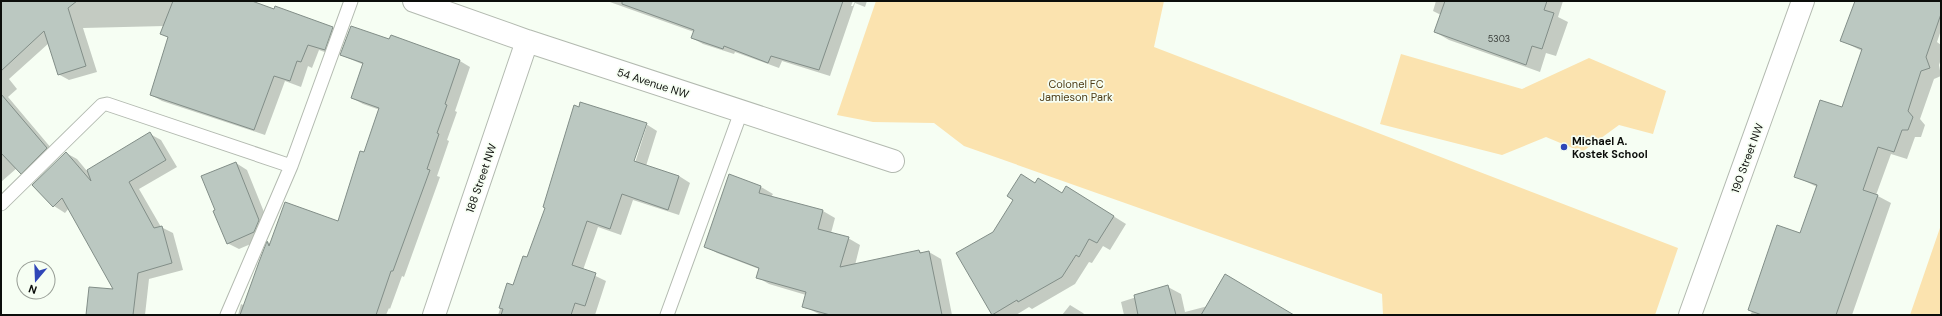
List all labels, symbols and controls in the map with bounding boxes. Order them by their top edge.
house number: 5303 [1488,33,1510,45]
street label: 54 Avenue NW [615,65,691,101]
park label: Colonel FC Jamieson Park [1039,77,1113,104]
street label: 190 Street NW [1728,121,1766,195]
place label: Michael A. Kostek School [1572,134,1648,161]
street label: 188 Street NW [463,141,499,214]
marker: Michael A. Kostek School [1559,142,1569,152]
north arrow [16,260,56,300]
text: N [27,282,39,297]

